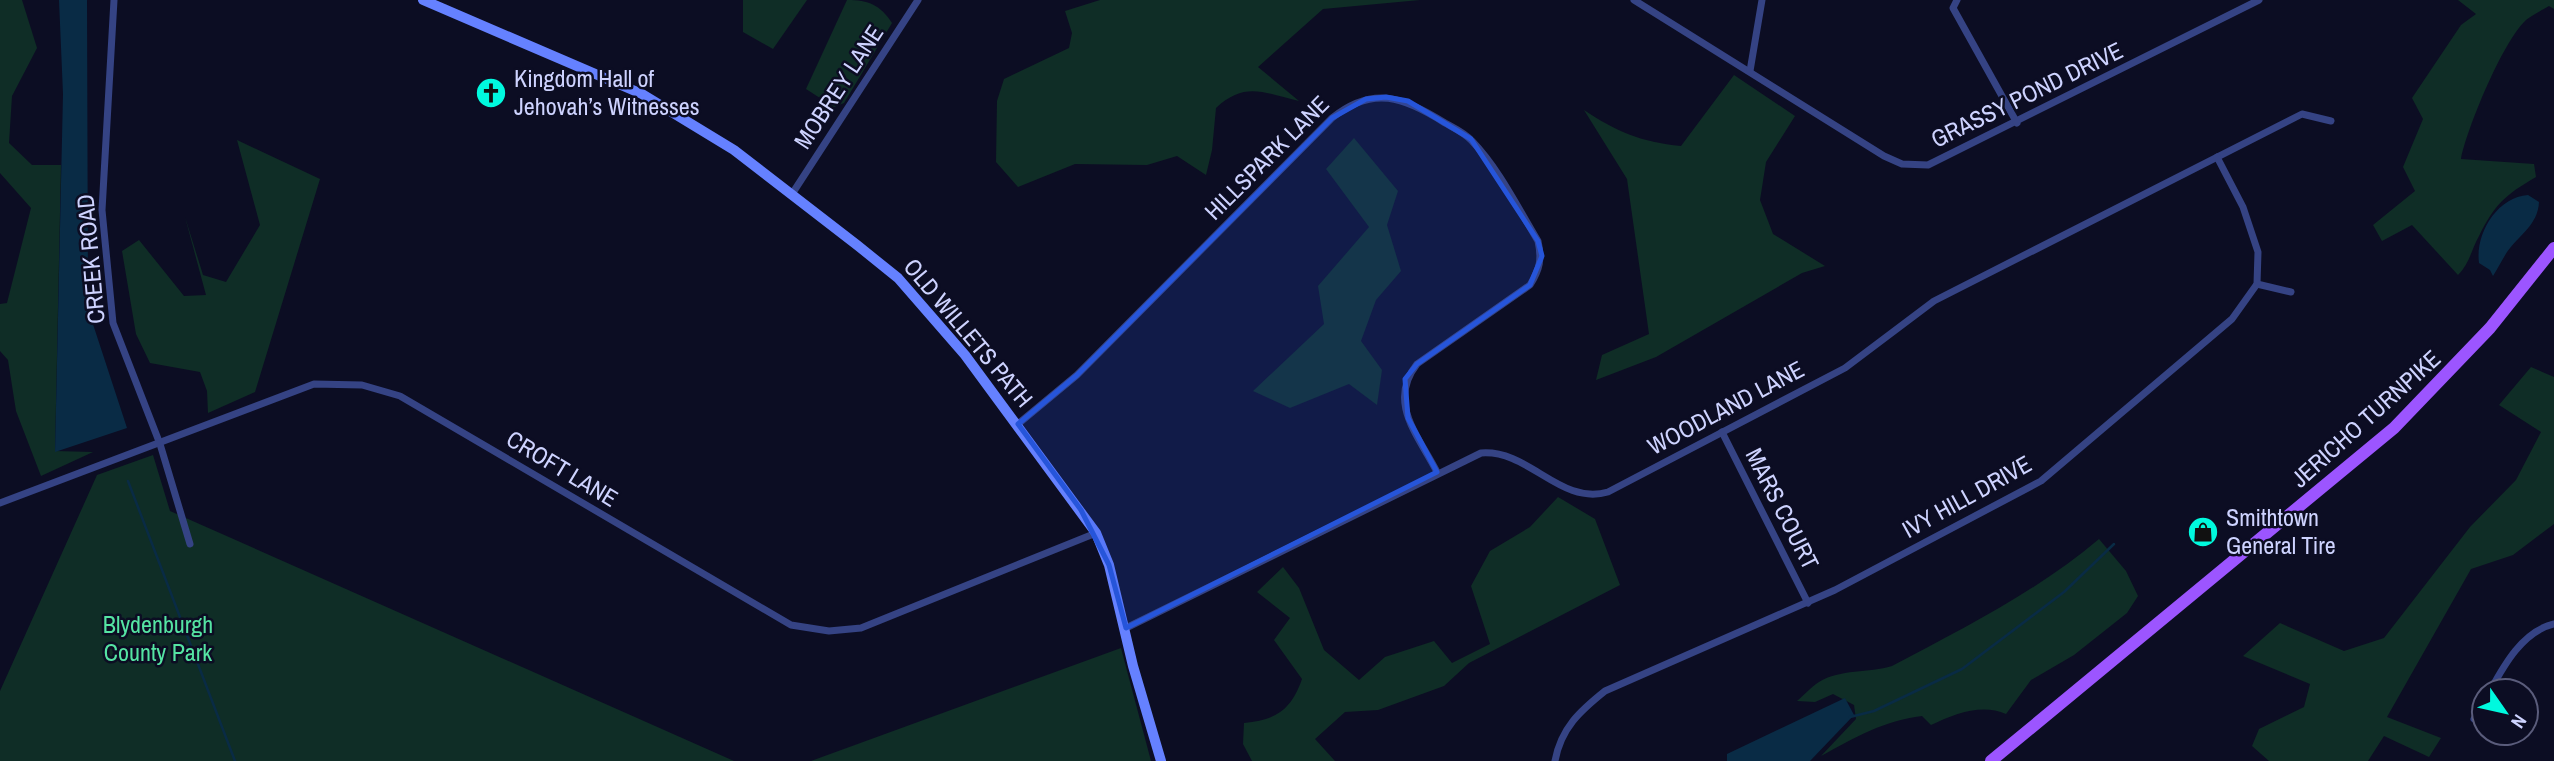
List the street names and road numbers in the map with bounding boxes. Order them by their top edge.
street label: MOBREY LANE [786,18,890,155]
street label: GRASSY POND DRIVE [1925,34,2128,154]
street label: HILLSPARK LANE [1197,88,1335,226]
street label: CREEK ROAD [68,193,112,325]
street label: OLD WILLETS PATH [897,251,1041,414]
street label: JERICHO TURNPIKE [2284,342,2447,494]
street label: WOODLAND LANE [1642,352,1809,462]
street label: CROFT LANE [501,422,624,514]
street label: MARS COURT [1739,442,1827,575]
street label: IVY HILL DRIVE [1896,447,2037,545]

